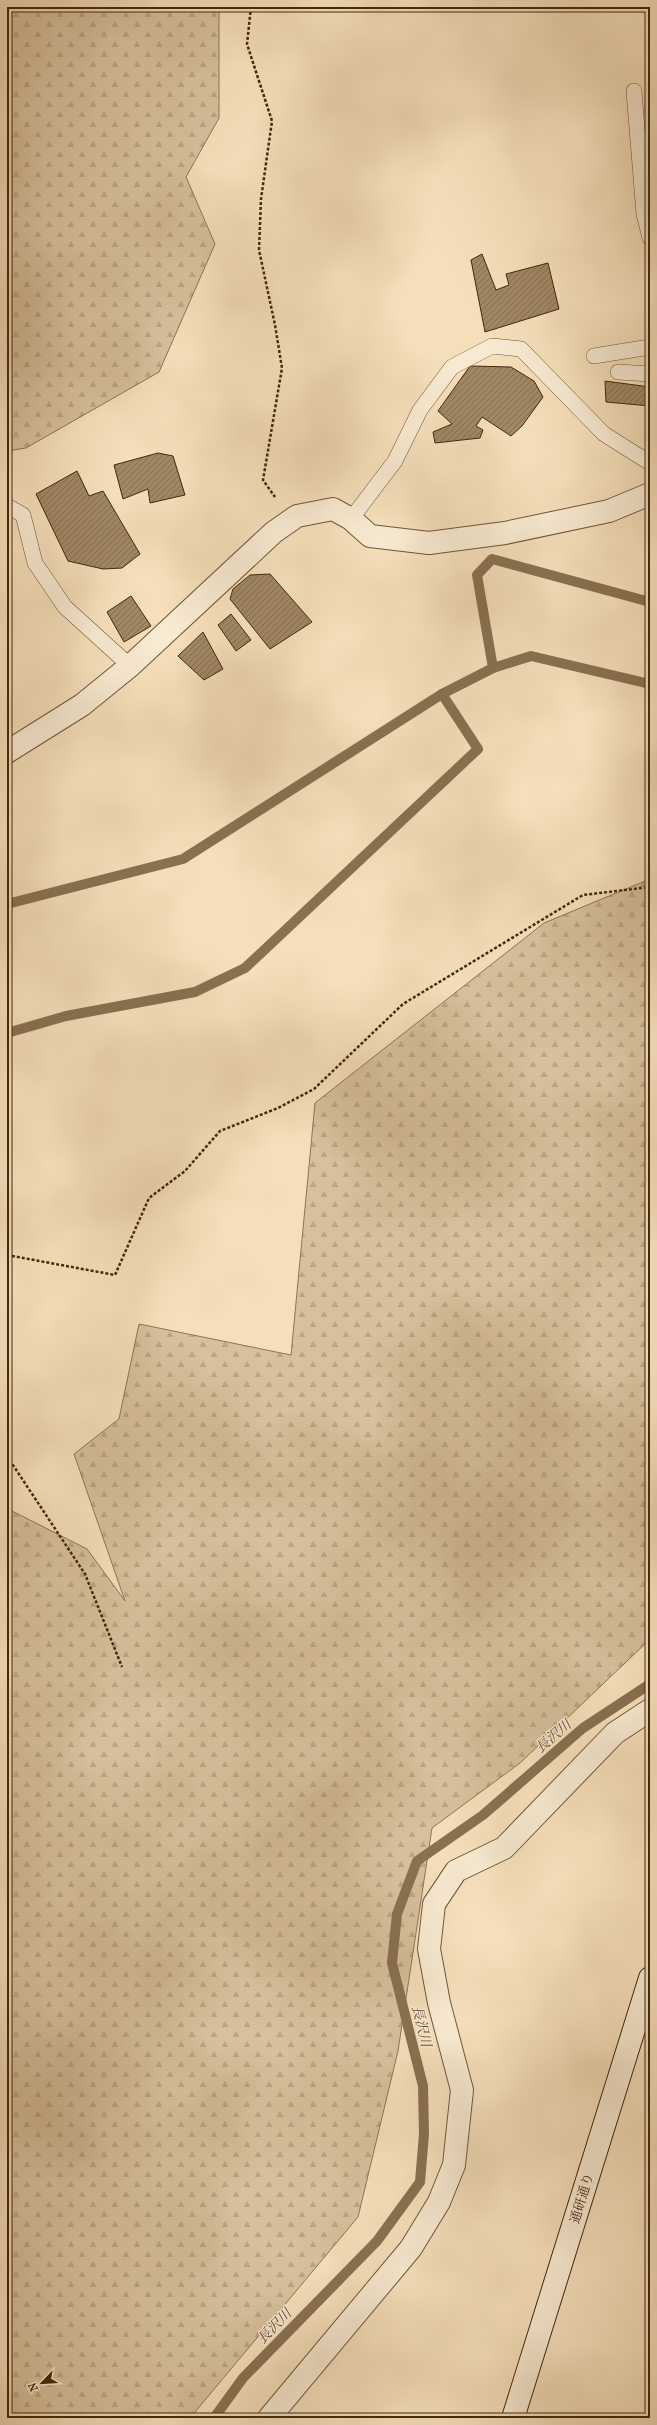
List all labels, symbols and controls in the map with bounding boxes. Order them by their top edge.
water label: 長沢川 [532,1715,576,1757]
water label: 長沢川 [408,2004,435,2050]
street label: 通研通り [567,2171,596,2225]
water label: 長沢川 [254,2304,296,2347]
north arrow [22,2363,62,2403]
text: N [25,2380,41,2394]

